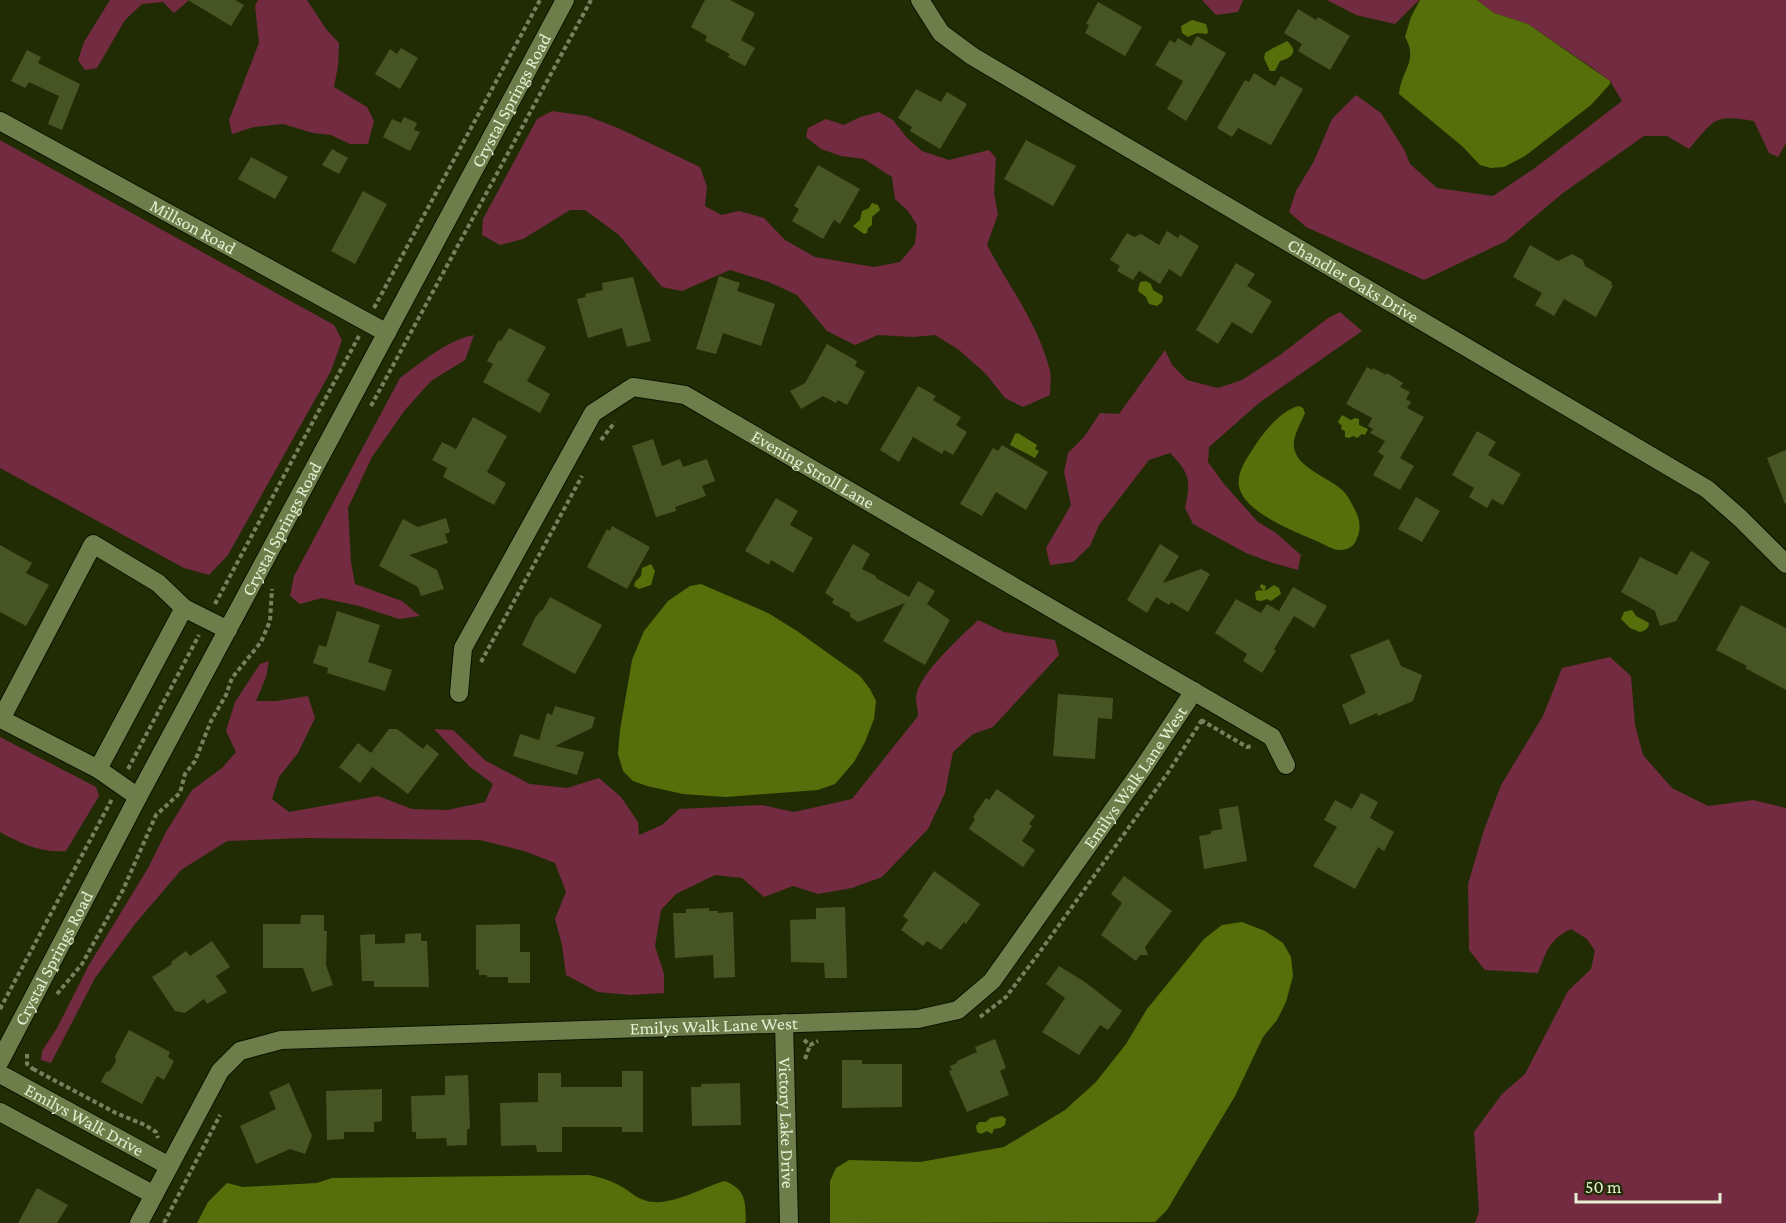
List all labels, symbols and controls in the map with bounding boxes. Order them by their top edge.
street label: Crystal Springs Road [467,30,555,171]
street label: Millson Road [147,195,240,258]
street label: Chandler Oaks Drive [1284,234,1422,327]
street label: Evening Stroll Lane [748,426,878,513]
street label: Crystal Springs Road [238,458,326,599]
street label: Emilys Walk Lane West [1079,702,1192,852]
street label: Crystal Springs Road [10,887,97,1029]
street label: Emilys Walk Lane West [629,1013,799,1038]
street label: Victory Lake Drive [775,1057,798,1189]
street label: Emilys Walk Drive [21,1079,147,1160]
scale bar [1576,1166,1720,1204]
text: 50 m [1585,1177,1622,1197]

